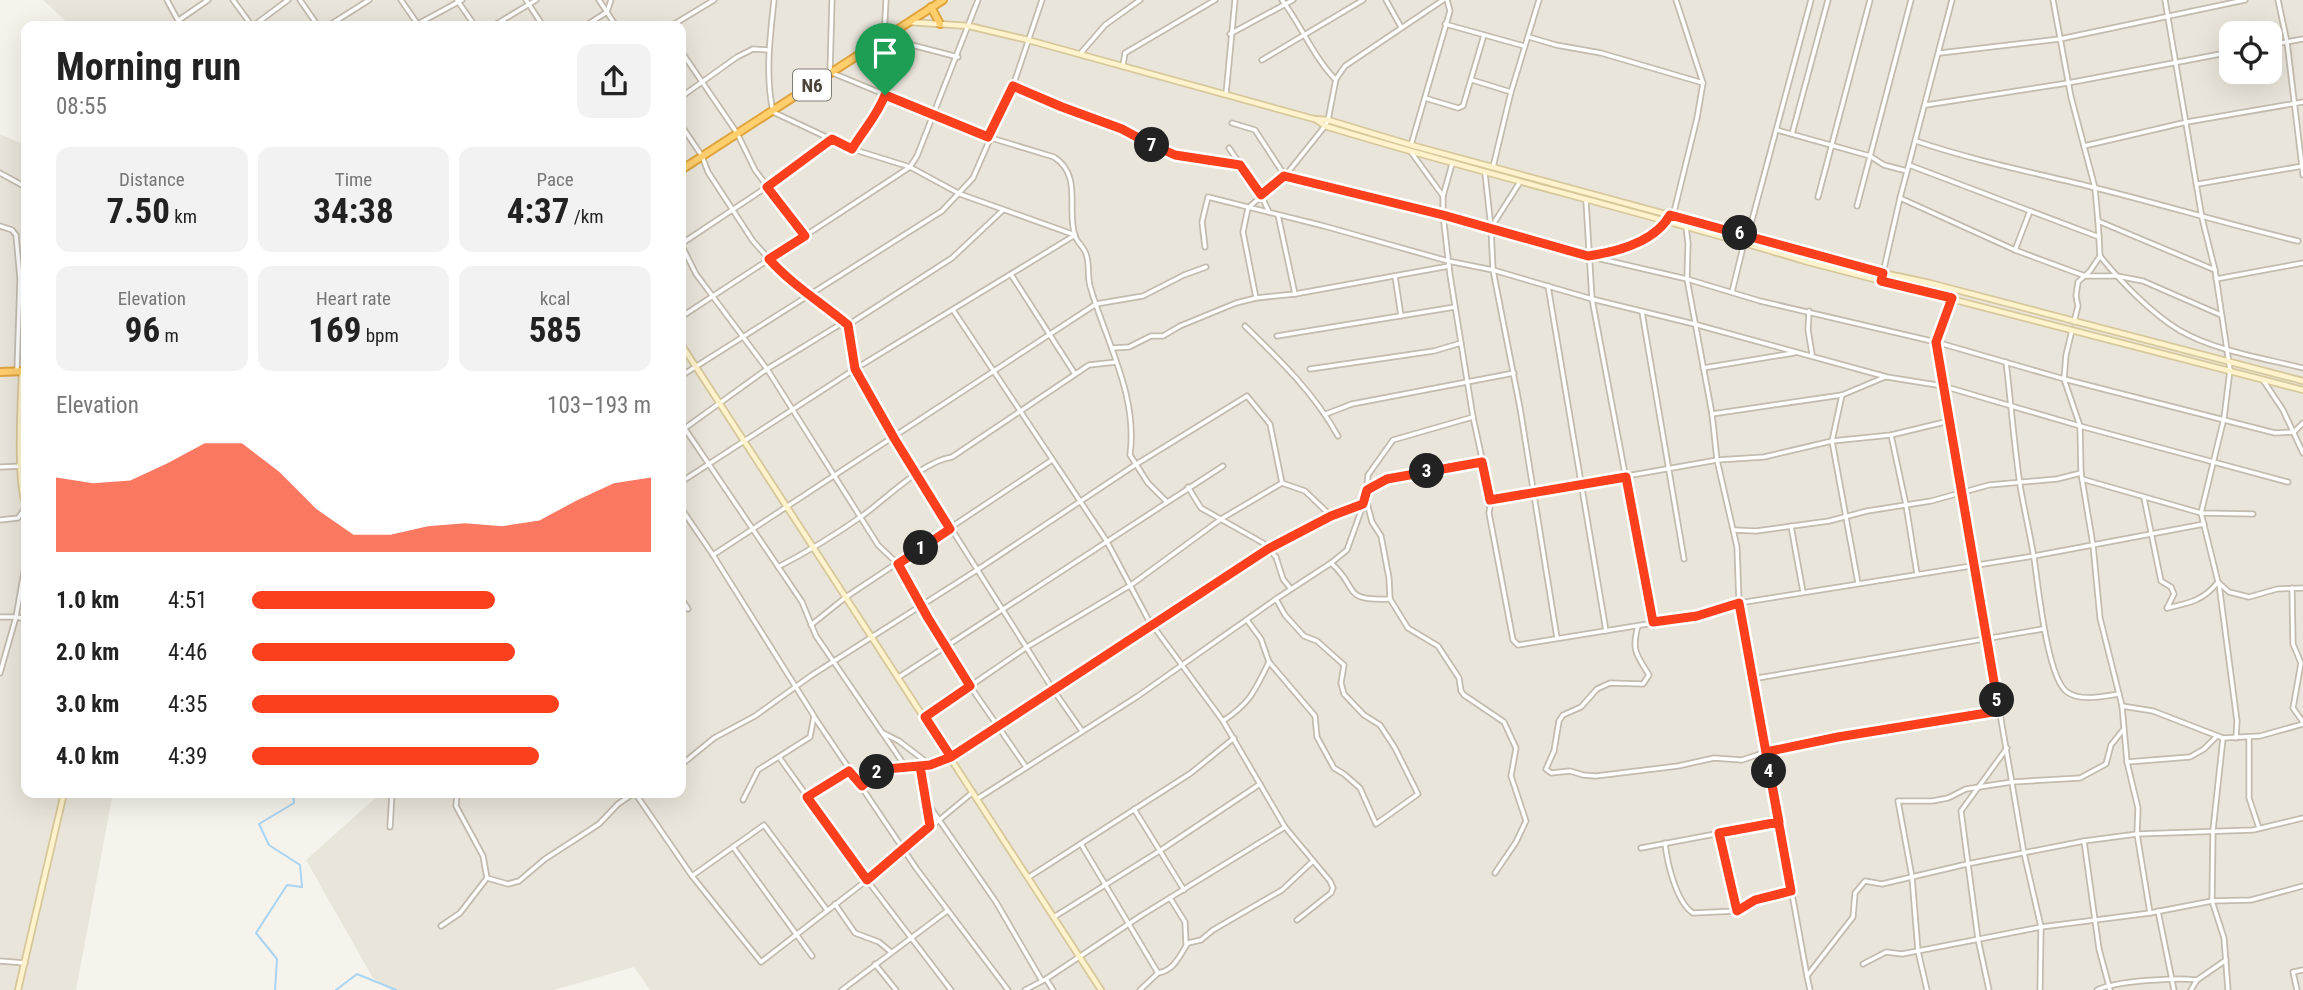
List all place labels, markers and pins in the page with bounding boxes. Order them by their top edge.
pin [855,23,915,95]
pin: 7 [1134,128,1170,162]
pin: 6 [1722,216,1758,250]
pin: 3 [1410,454,1444,489]
pin: 1 [904,530,939,566]
pin: 5 [1980,682,2014,718]
pin: 2 [860,754,894,790]
pin: 4 [1752,754,1786,788]

